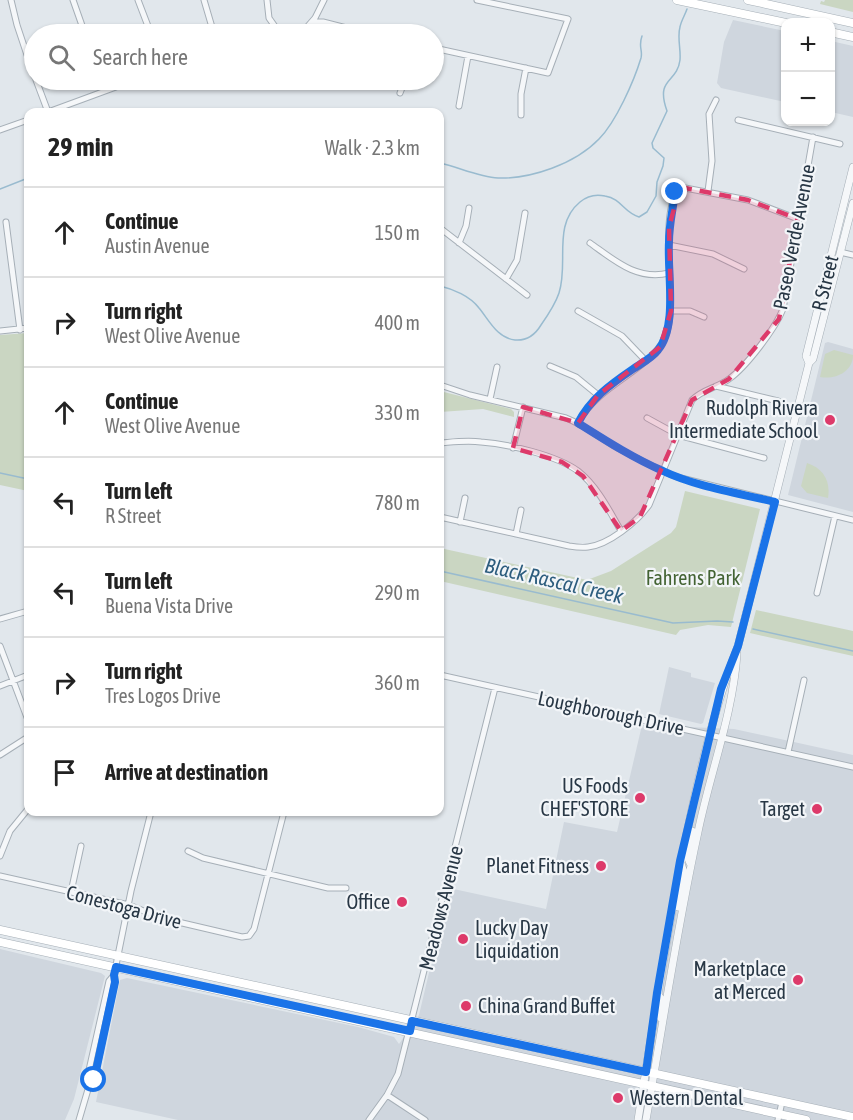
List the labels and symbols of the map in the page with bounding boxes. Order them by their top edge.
street label: Paseo Verde Avenue [768,162,819,312]
route end [661,178,687,204]
street label: R Street [807,252,843,313]
place label: Rudolph Rivera Intermediate School [669,396,819,442]
marker: Rudolph Rivera Intermediate School [823,413,837,427]
water label: Black Rascal Creek [483,552,627,608]
park label: Fahrens Park [646,566,740,589]
street label: Loughborough Drive [536,686,686,739]
place label: US Foods CHEF'STORE [541,774,628,820]
marker: US Foods CHEF'STORE [633,791,647,805]
place label: Target [760,797,805,820]
marker: Target [810,802,824,816]
street label: Meadows Avenue [414,843,467,973]
place label: Planet Fitness [486,854,589,877]
marker: Planet Fitness [594,859,608,873]
street label: Conestoga Drive [64,880,184,933]
place label: Office [346,890,390,913]
marker: Office [395,895,409,909]
place label: Lucky Day Liquidation [475,916,559,962]
marker: Lucky Day Liquidation [456,932,470,946]
place label: Marketplace at Merced [694,957,786,1003]
marker: Marketplace at Merced [791,973,805,987]
place label: China Grand Buffet [478,994,615,1017]
marker: China Grand Buffet [459,999,473,1013]
route start [80,1066,106,1092]
place label: Western Dental [630,1086,744,1109]
marker: Western Dental [611,1091,625,1105]

